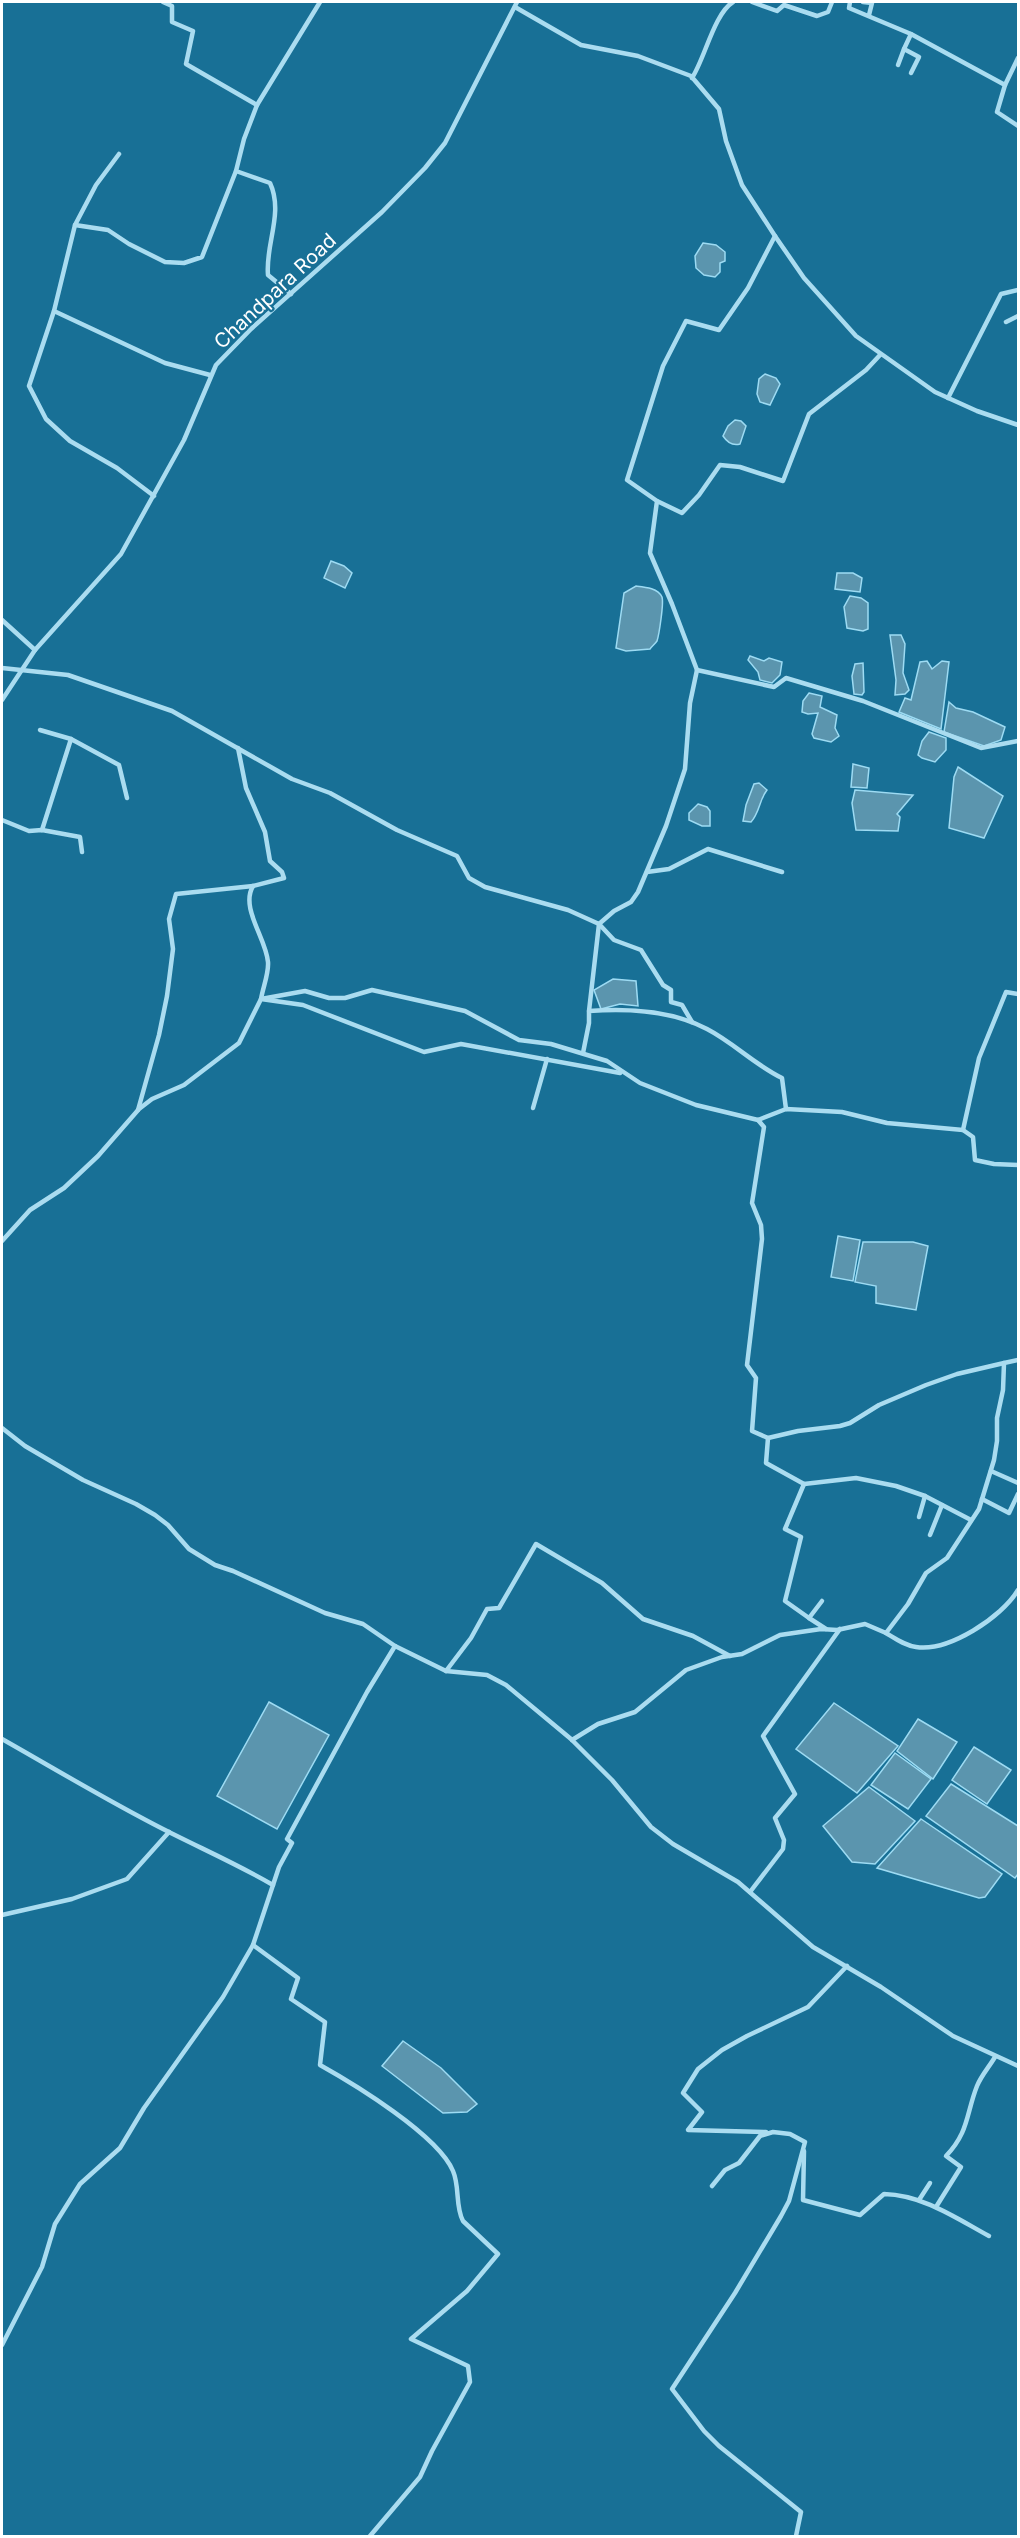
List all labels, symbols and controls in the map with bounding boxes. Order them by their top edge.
street label: Chandpara Road [209,228,341,354]

